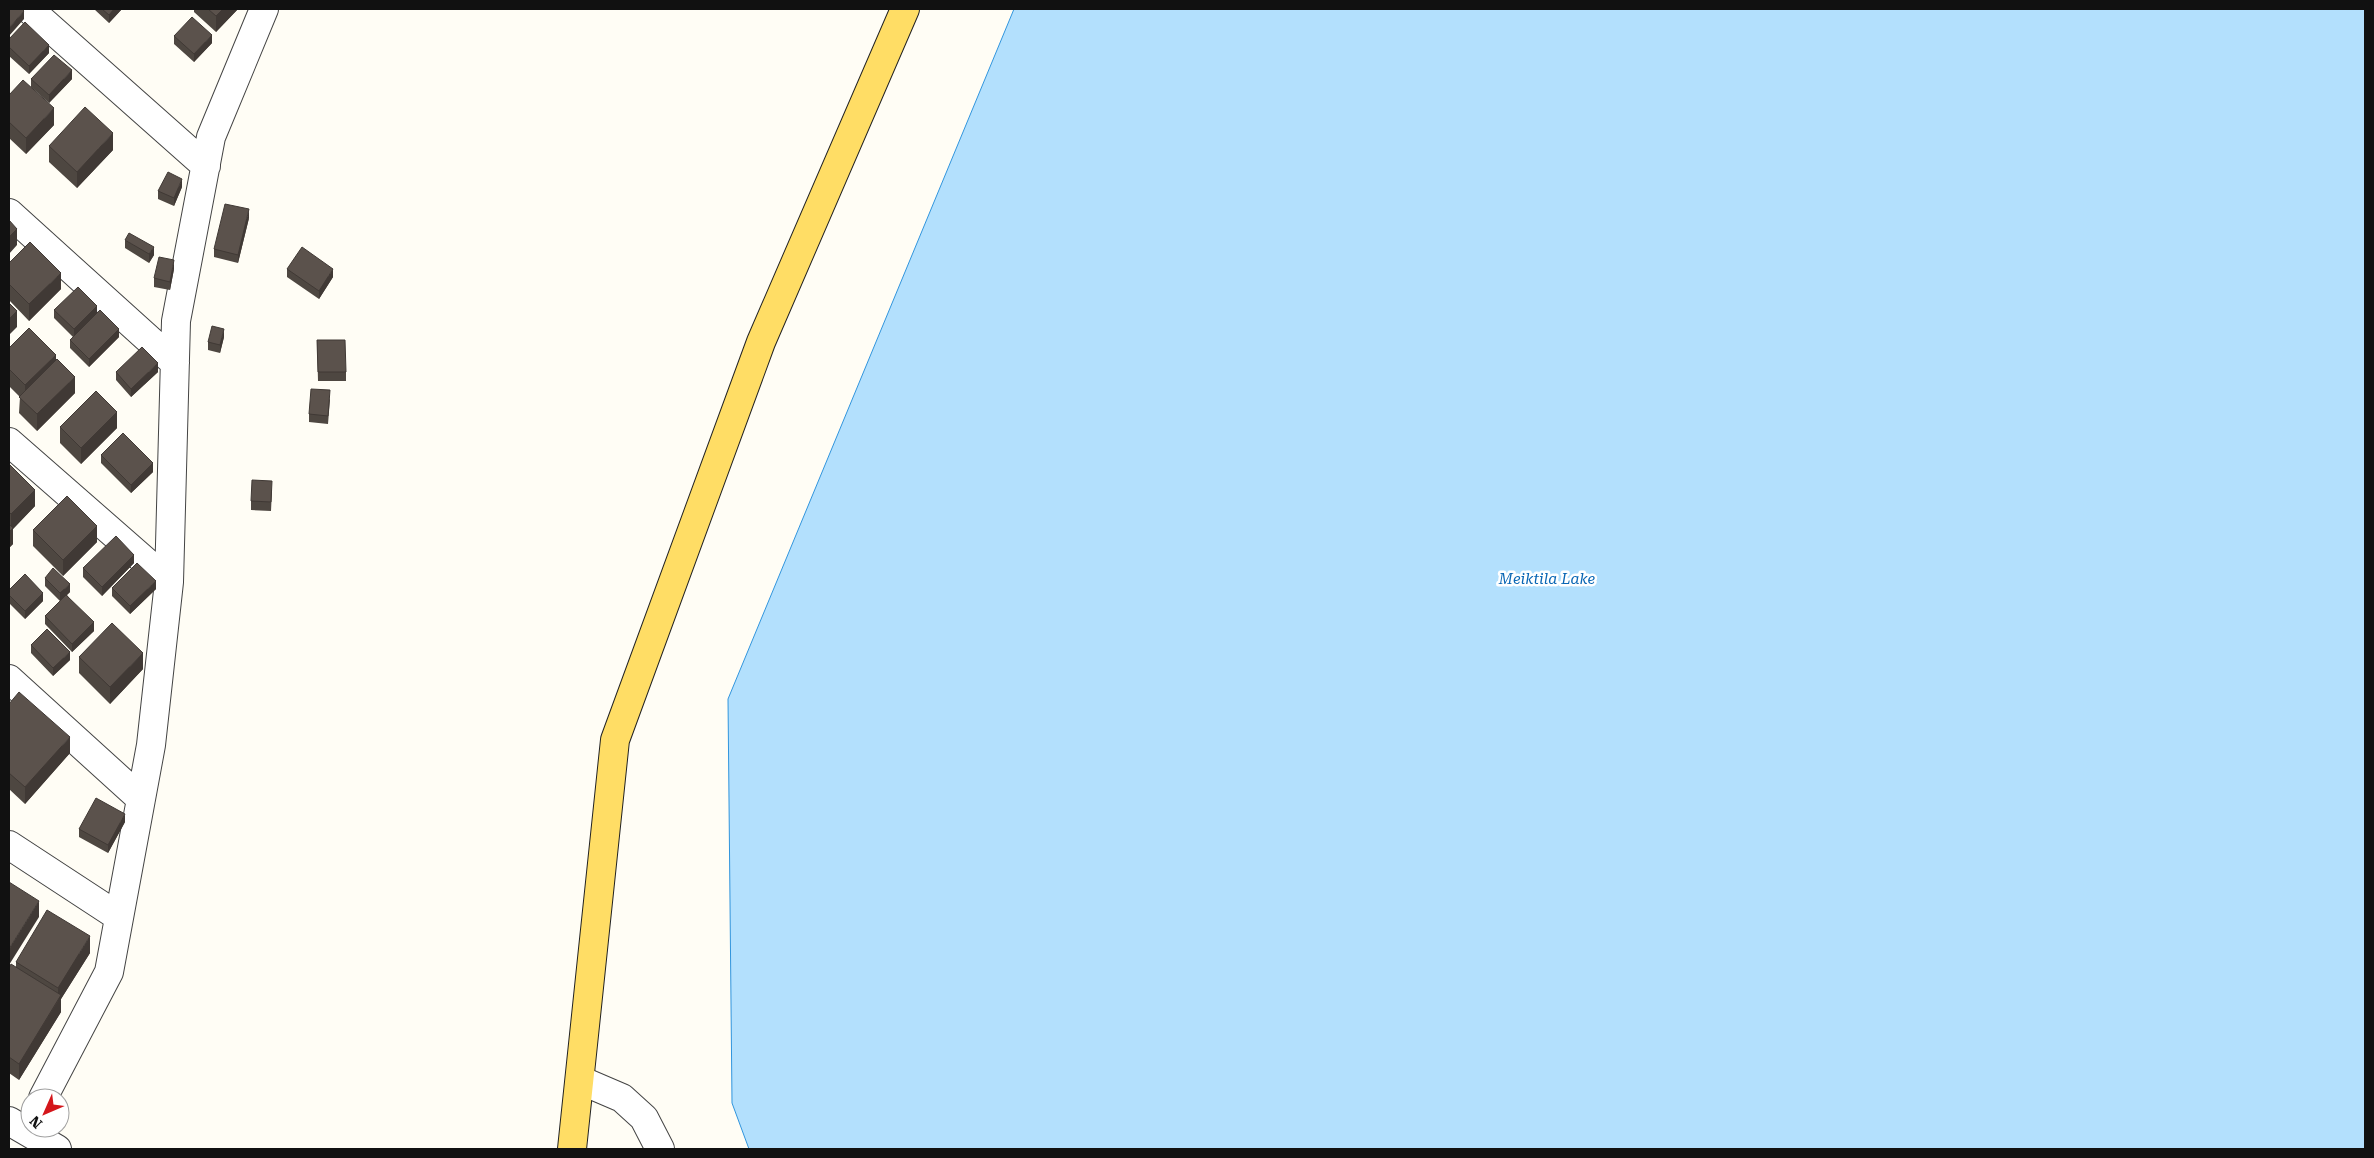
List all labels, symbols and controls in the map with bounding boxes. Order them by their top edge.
water label: Meiktila Lake [1498,570,1596,588]
north arrow [20,1088,70,1138]
text: N [26,1113,45,1132]

